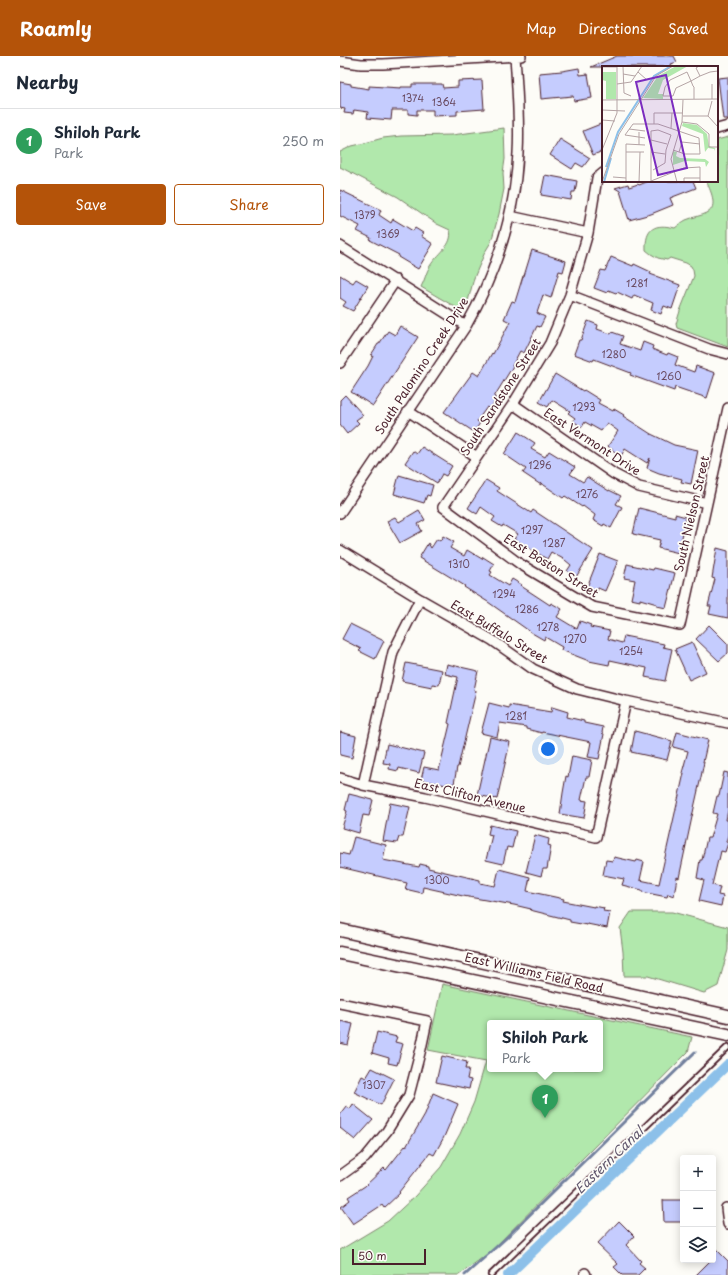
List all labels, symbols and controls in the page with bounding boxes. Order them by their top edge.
text: Roamly [20,14,92,42]
text: Map [526,18,556,39]
text: Directions [578,18,646,39]
text: Saved [668,18,708,39]
inset map [602,66,718,182]
text: Nearby [16,69,78,95]
house number: 1374 [402,90,424,105]
house number: 1364 [432,94,456,109]
text: Shiloh Park [54,120,141,143]
text: 1 [26,131,32,150]
text: 250 m [282,131,324,150]
text: Park [54,143,83,162]
button: Save [16,184,166,225]
button: Share [174,184,324,225]
house number: 1379 [354,207,376,222]
house number: 1369 [376,226,400,241]
house number: 1281 [626,275,648,290]
street label: South Palomino Creek Drive [370,293,472,438]
street label: South Sandstone Street [455,334,545,459]
house number: 1280 [602,346,626,361]
house number: 1260 [657,368,681,383]
house number: 1293 [572,399,596,414]
street label: East Vermont Drive [541,403,645,479]
street label: South Nielson Street [669,454,713,574]
house number: 1296 [529,457,552,472]
house number: 1276 [576,486,598,501]
house number: 1297 [521,522,544,537]
street label: East Boston Street [501,529,602,602]
house number: 1287 [543,535,566,550]
house number: 1310 [448,556,470,571]
house number: 1294 [492,586,516,601]
street label: East Buffalo Street [448,595,551,667]
house number: 1286 [515,601,539,616]
house number: 1278 [536,619,560,634]
house number: 1270 [563,631,587,646]
house number: 1254 [619,643,643,658]
house number: 1281 [505,708,527,723]
your location [538,739,558,759]
street label: East Clifton Avenue [413,773,528,817]
house number: 1300 [424,872,450,887]
street label: East Williams Field Road [463,947,605,997]
popup [487,1020,603,1072]
text: Shiloh Park [502,1025,588,1048]
text: Park [502,1048,531,1067]
house number: 1307 [362,1077,386,1092]
pin: 1 [532,1085,558,1118]
water label: Eastern Canal [570,1120,649,1197]
map controls [680,1155,716,1263]
button: + [680,1155,716,1191]
button: − [680,1191,716,1227]
button: layers [680,1227,716,1263]
scale bar [352,1247,426,1266]
text: 50 m [358,1247,387,1264]

